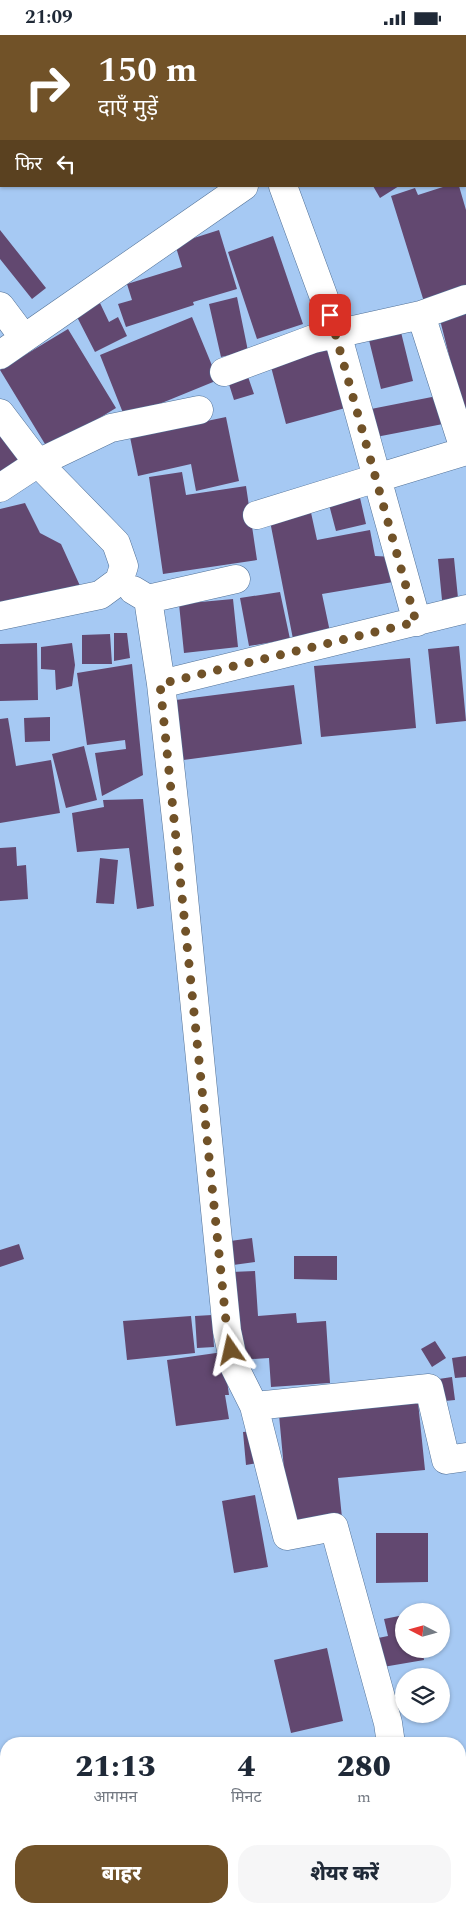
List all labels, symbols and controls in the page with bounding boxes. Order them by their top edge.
text: 21:09 [25,3,73,32]
text: 150 m [98,44,197,97]
icon: right [15,55,80,120]
text: दाएँ मुड़ें [98,92,158,125]
text: फिर [15,150,42,179]
icon: left [52,150,80,178]
pin [309,294,351,336]
icon: arrive [316,301,344,329]
position arrow [204,1323,256,1375]
north arrow [395,1603,450,1657]
map controls [395,1603,450,1723]
button: layers [395,1668,450,1723]
text: 21:13 [75,1744,156,1790]
text: 4 [237,1744,255,1790]
text: 280 [337,1744,391,1790]
text: आगमन [94,1785,137,1809]
text: मिनट [231,1785,262,1809]
text: m [357,1785,371,1809]
button: बाहर [15,1845,228,1903]
button: शेयर करें [238,1845,451,1903]

